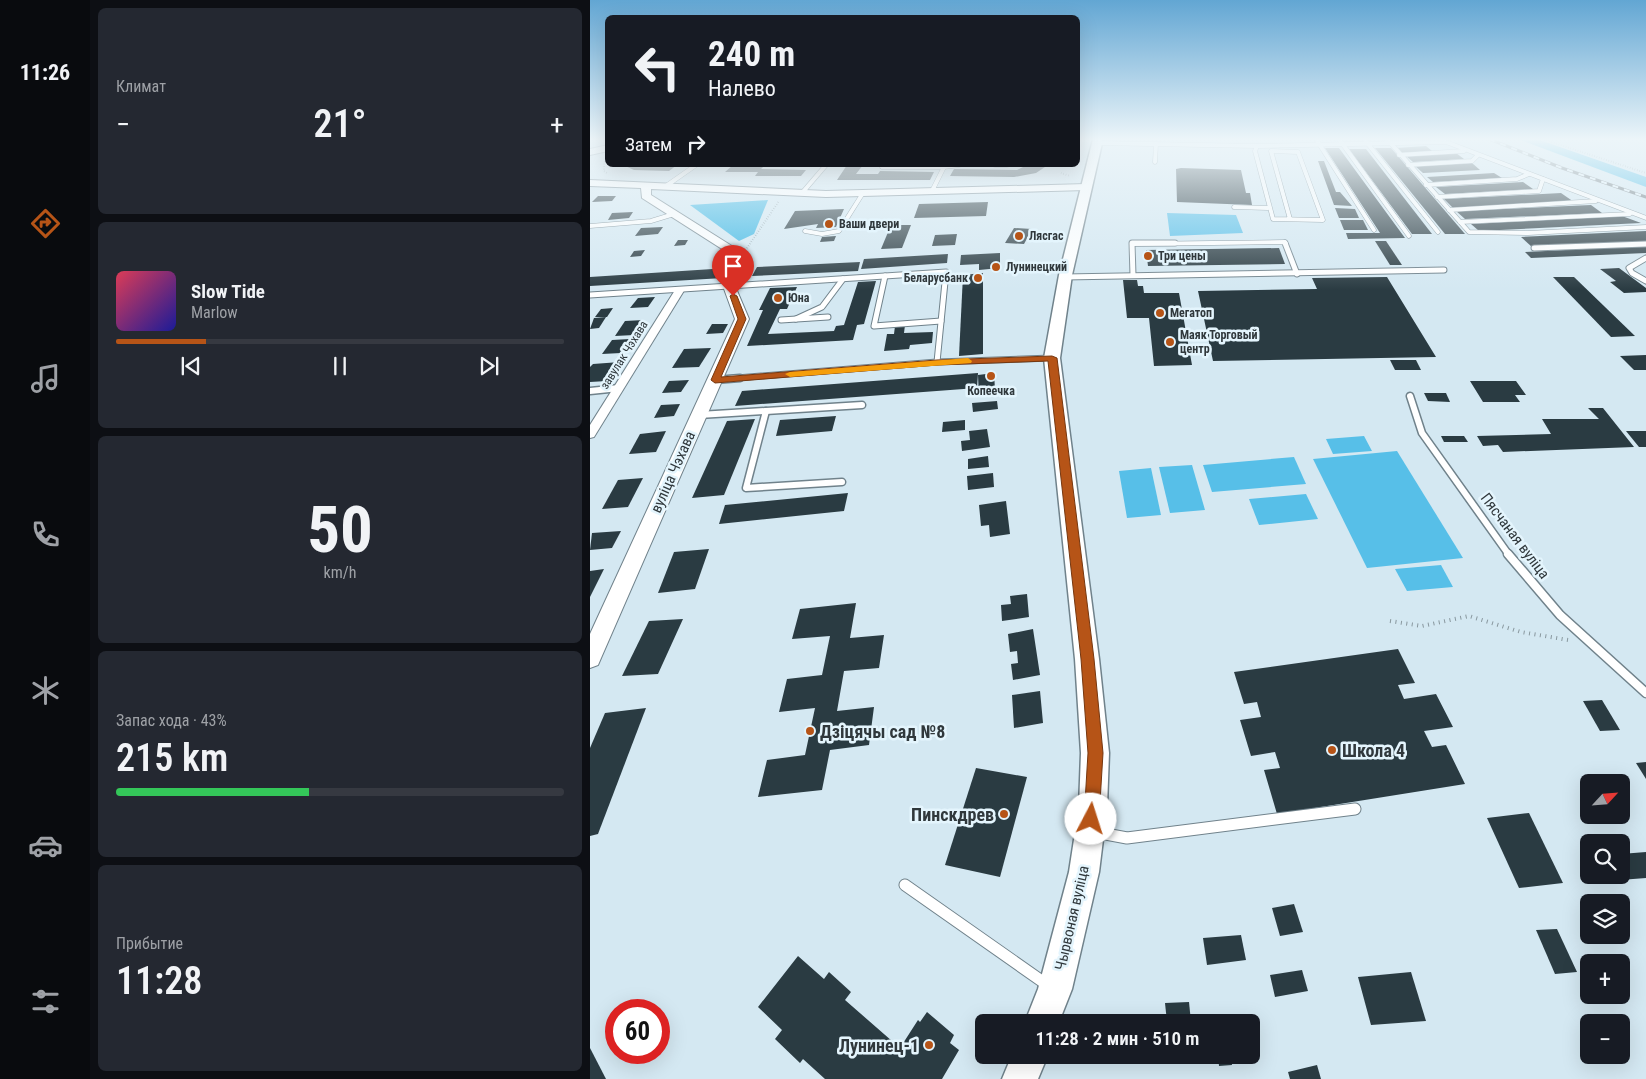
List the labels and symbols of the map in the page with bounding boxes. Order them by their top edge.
place label: Ваши двери [839,217,899,231]
marker: Ваши двери [823,218,835,230]
place label: Лясгас [1029,229,1064,243]
marker: Лясгас [1013,230,1025,242]
pin [712,245,754,296]
place label: Три цены [1158,249,1206,263]
marker: Три цены [1142,250,1154,262]
place label: Лунинецкий [1006,260,1067,274]
marker: Лунинецкий [990,261,1002,273]
place label: Беларусбанк [904,271,968,285]
marker: Беларусбанк [972,272,984,284]
place label: Юна [788,291,810,305]
marker: Юна [772,292,784,304]
place label: Мегатоп [1170,306,1212,320]
marker: Мегатоп [1154,307,1166,319]
street label: завулак Чэхава [597,318,651,392]
place label: Маяк Торговый центр [1180,328,1257,356]
marker: Маяк Торговый центр [1164,336,1176,348]
marker: Копеечка [985,370,997,382]
place label: Копеечка [967,384,1015,398]
street label: вуліца Чэхава [647,428,699,516]
street label: Пясчаная вуліца [1477,489,1553,583]
place label: Дзіцячы сад №8 [820,721,945,742]
marker: Дзіцячы сад №8 [804,725,816,737]
place label: Школа 4 [1342,740,1405,761]
marker: Школа 4 [1326,744,1338,756]
north arrow [1580,774,1630,824]
position arrow [1064,792,1116,844]
place label: Пинскдрев [911,804,994,825]
marker: Пинскдрев [998,808,1010,820]
street label: Чырвоная вуліца [1051,864,1093,972]
speed limit sign: 60 [605,999,670,1064]
place label: Лунинец-1 [839,1035,919,1056]
marker: Лунинец-1 [923,1039,935,1051]

